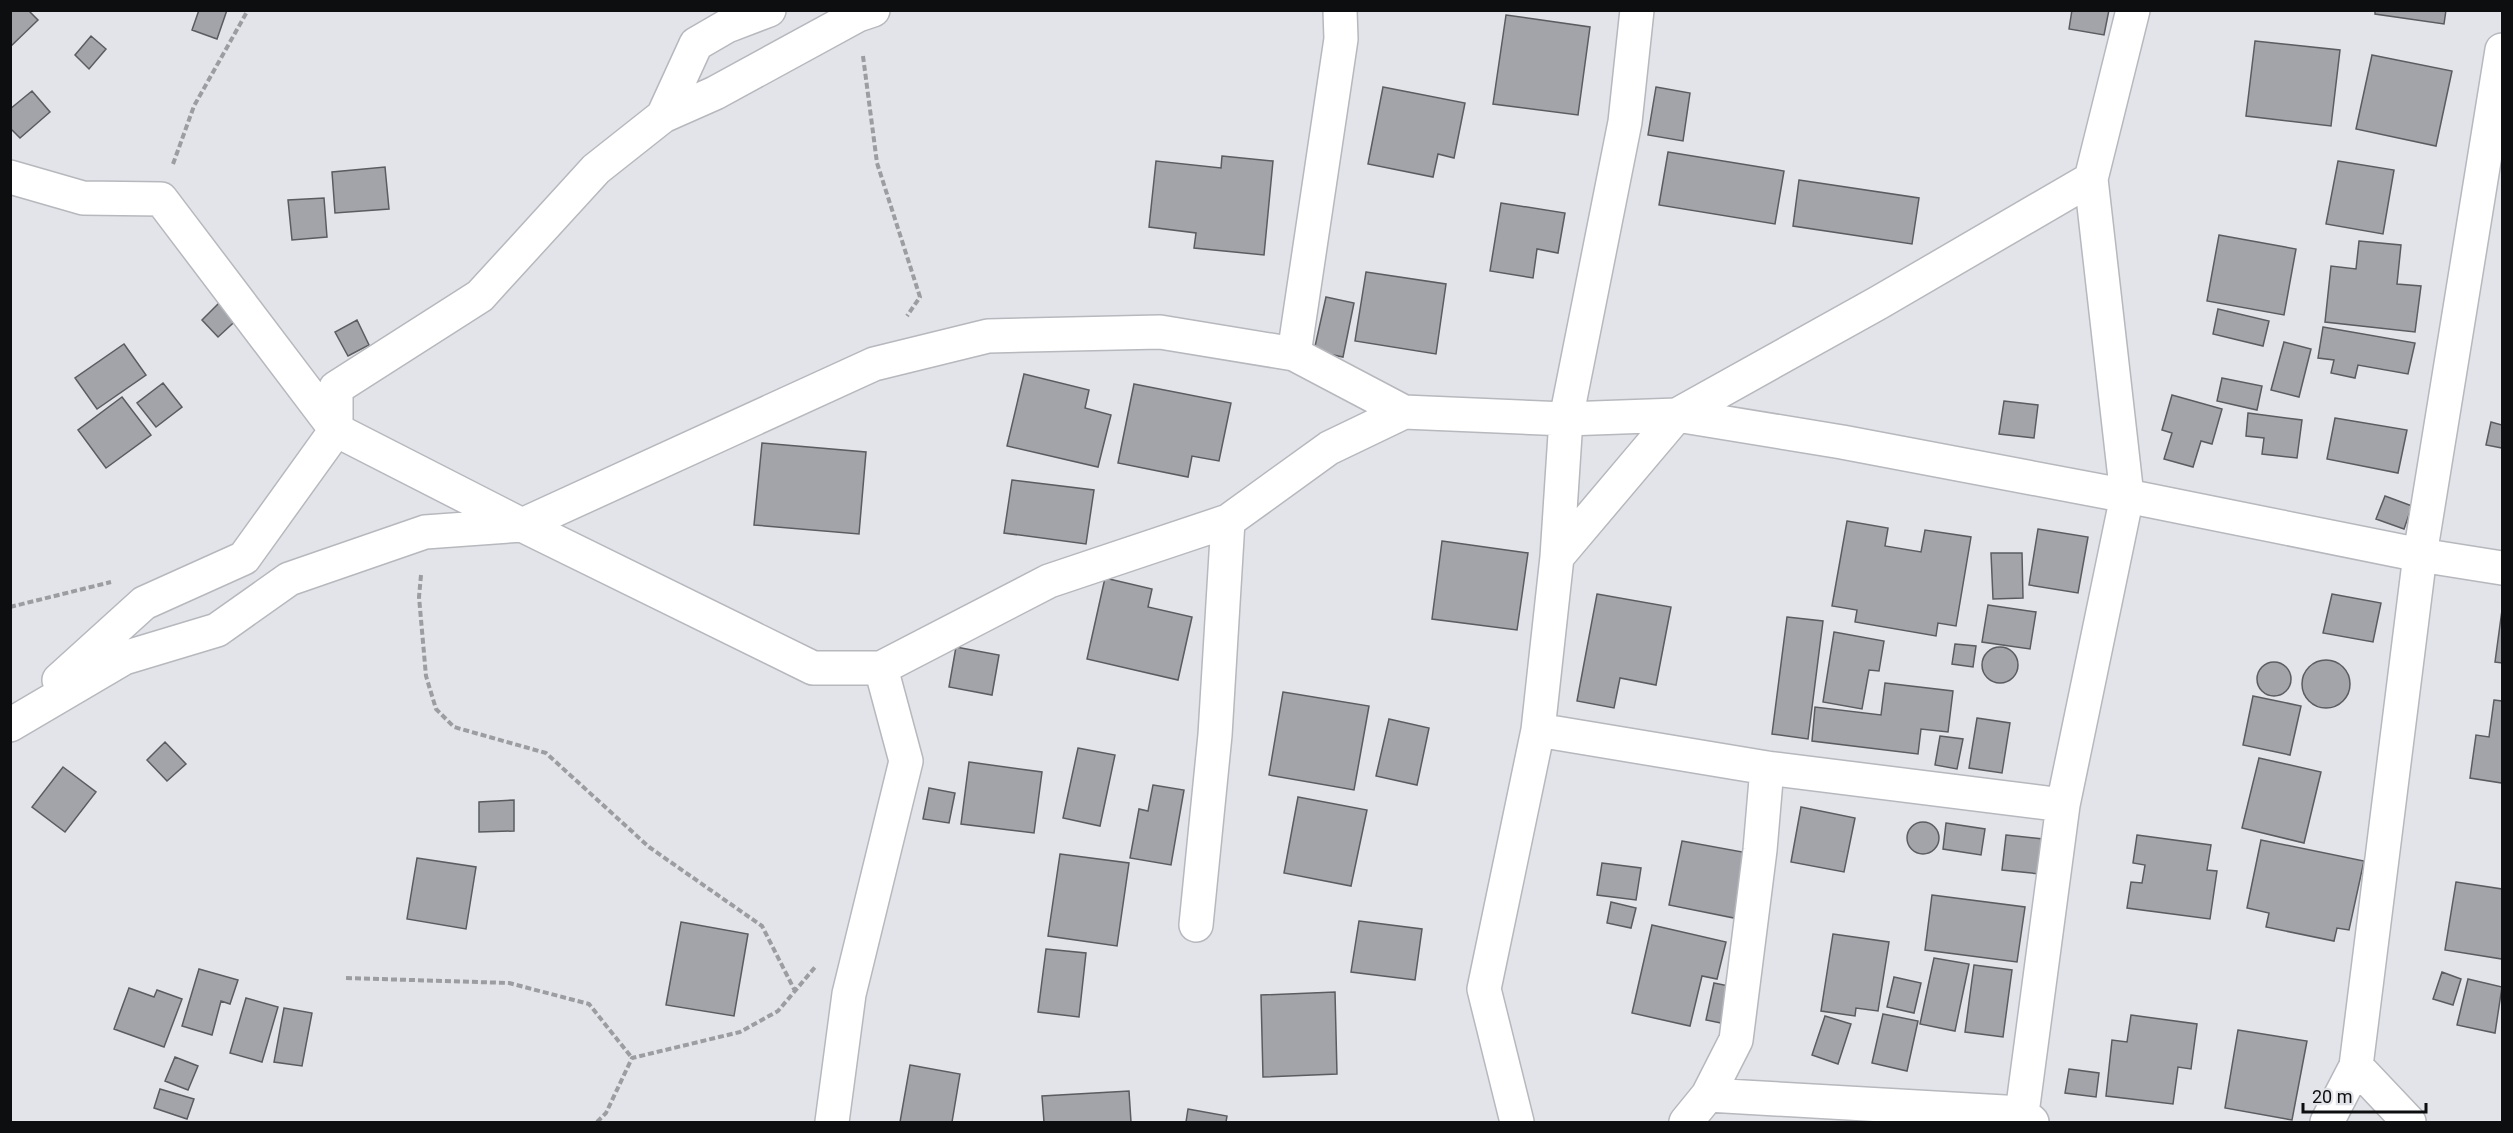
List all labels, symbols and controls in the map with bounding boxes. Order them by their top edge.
scale bar [2303,1076,2426,1114]
text: 20 m [2312,1086,2352,1107]

